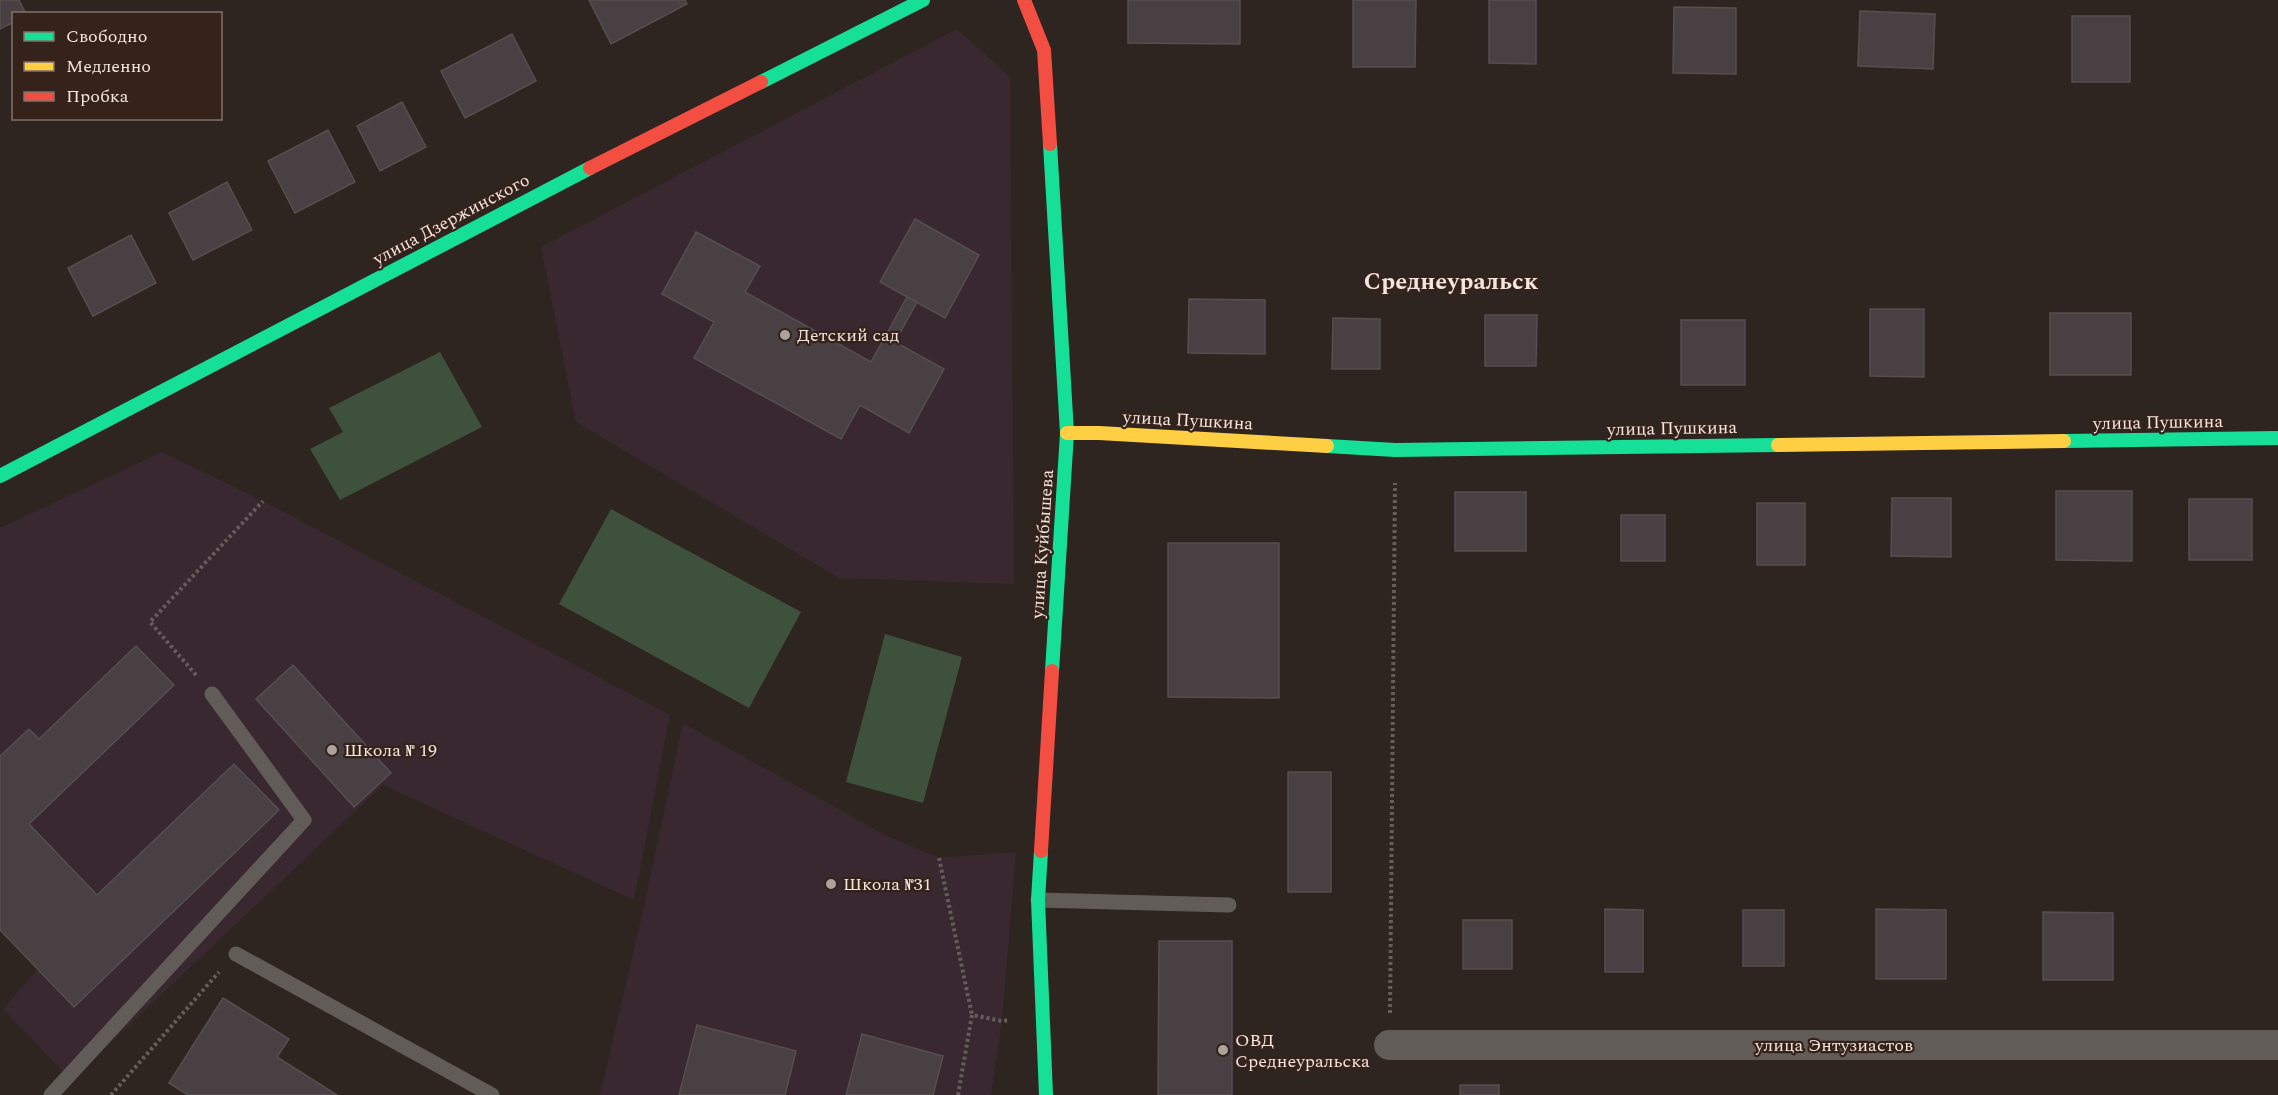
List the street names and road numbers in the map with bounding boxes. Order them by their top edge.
street label: улица Дзержинского [367,167,534,273]
street label: улица Пушкина [1121,404,1254,437]
street label: улица Пушкина [2092,408,2224,437]
street label: улица Пушкина [1606,414,1738,443]
street label: улица Куйбышева [1024,468,1061,620]
street label: улица Энтузиастов [1754,1032,1913,1059]

